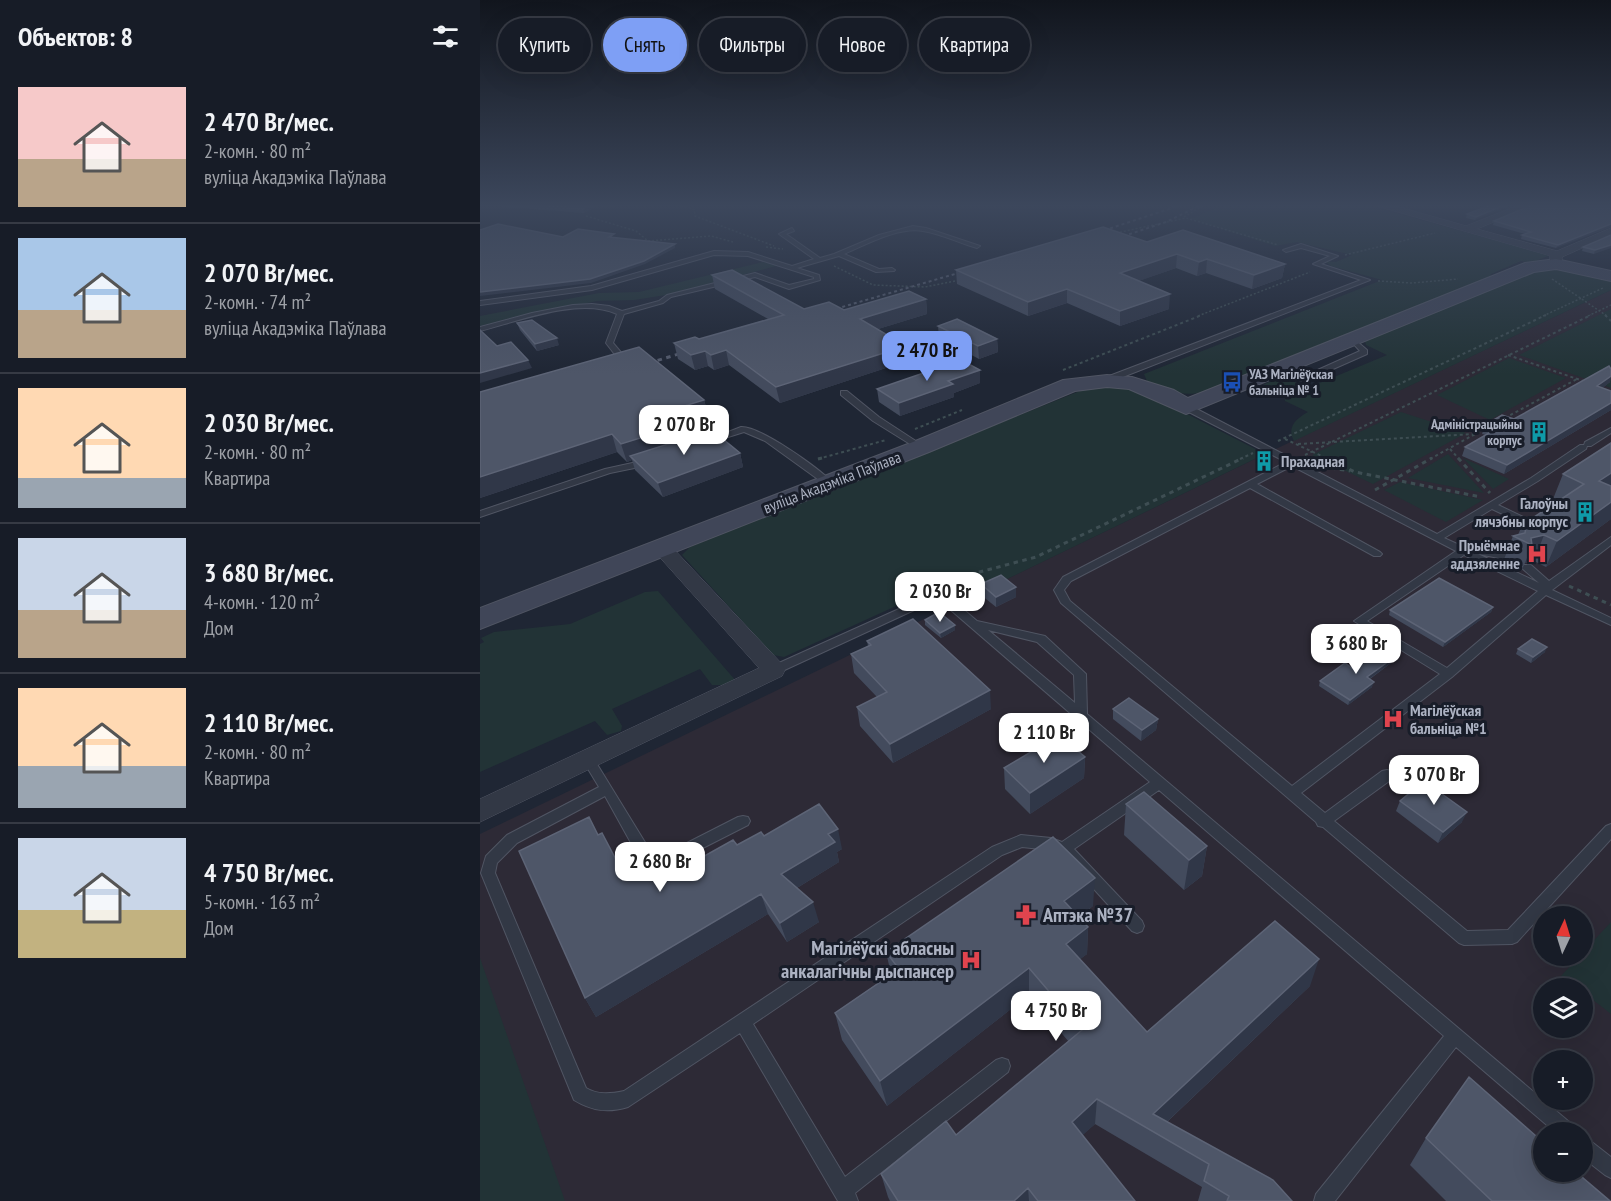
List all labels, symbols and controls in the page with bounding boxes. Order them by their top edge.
chip: Купить [498,18,591,72]
chip: Снять [603,18,687,72]
chip: Фильтры [699,18,806,72]
chip: Новое [818,18,907,72]
chip: Квартира [919,18,1030,72]
text: Объектов: 8 [18,20,133,53]
icon: filters [429,20,462,53]
text: 2 470 Br/мес. [204,105,334,138]
icon: home [66,111,138,183]
text: 2-комн. · 80 m² [204,138,311,164]
text: вуліца Акадэміка Паўлава [204,164,387,190]
text: 2 070 Br/мес. [204,256,334,289]
icon: home [66,262,138,334]
text: 2-комн. · 74 m² [204,289,311,315]
text: вуліца Акадэміка Паўлава [204,315,387,341]
pin: 2 470 Br [865,331,989,382]
text: 2 470 Br [896,337,958,363]
place label: УАЗ Магілёўская бальніца № 1 [1248,365,1333,399]
bus stop icon: УАЗ Магілёўская бальніца № 1 [1220,370,1244,394]
pin: 2 070 Br [622,405,746,456]
text: 2 030 Br/мес. [204,406,334,439]
text: 2 070 Br [653,411,715,437]
icon: home [66,412,138,484]
place label: Адміністрацыйны корпус [1430,415,1522,449]
building icon: Адміністрацыйны корпус [1527,420,1551,444]
text: 2-комн. · 80 m² [204,439,311,465]
street label: вуліца Акадэміка Паўлава [760,447,904,517]
building icon: Прахадная [1252,449,1276,473]
place label: Прахадная [1281,451,1345,471]
text: Квартира [204,465,270,491]
place label: Галоўны лячэбны корпус [1474,493,1568,531]
building icon: Галоўны лячэбны корпус [1573,500,1597,524]
place label: Прыёмнае аддзяленне [1450,535,1520,573]
hospital icon: Прыёмнае аддзяленне [1525,542,1549,566]
text: 3 680 Br/мес. [204,556,334,589]
icon: home [66,562,138,634]
pin: 2 030 Br [878,572,1002,623]
text: 2 030 Br [909,578,971,604]
text: 4-комн. · 120 m² [204,589,320,615]
text: Дом [204,615,234,641]
pin: 3 680 Br [1294,624,1418,675]
text: 3 680 Br [1325,630,1387,656]
place label: Магілёўская бальніца №1 [1410,700,1487,738]
text: 2 110 Br/мес. [204,706,334,739]
hospital icon: Магілёўская бальніца №1 [1381,707,1405,731]
icon: home [66,712,138,784]
pin: 2 110 Br [982,713,1106,764]
text: 2 110 Br [1013,719,1075,745]
text: 2-комн. · 80 m² [204,739,311,765]
pin: 3 070 Br [1372,755,1496,806]
text: 3 070 Br [1403,761,1465,787]
text: Квартира [204,765,270,791]
pin: 2 680 Br [598,842,722,893]
text: 2 680 Br [629,848,691,874]
text: 4 750 Br/мес. [204,856,334,889]
icon: home [66,862,138,934]
text: 5-комн. · 163 m² [204,889,320,915]
place label: Аптэка №37 [1042,902,1133,928]
pharmacy icon: Аптэка №37 [1014,903,1038,927]
north arrow [1533,906,1593,966]
map controls [1533,906,1593,1182]
text: Дом [204,915,234,941]
place label: Магілёўскі абласны анкалагічны дыспансер [781,935,954,984]
hospital icon: Магілёўскі абласны анкалагічны дыспансер [959,948,983,972]
button: layers [1533,978,1593,1038]
pin: 4 750 Br [994,991,1118,1042]
text: 4 750 Br [1025,997,1087,1023]
button: + [1533,1050,1593,1110]
button: − [1533,1122,1593,1182]

